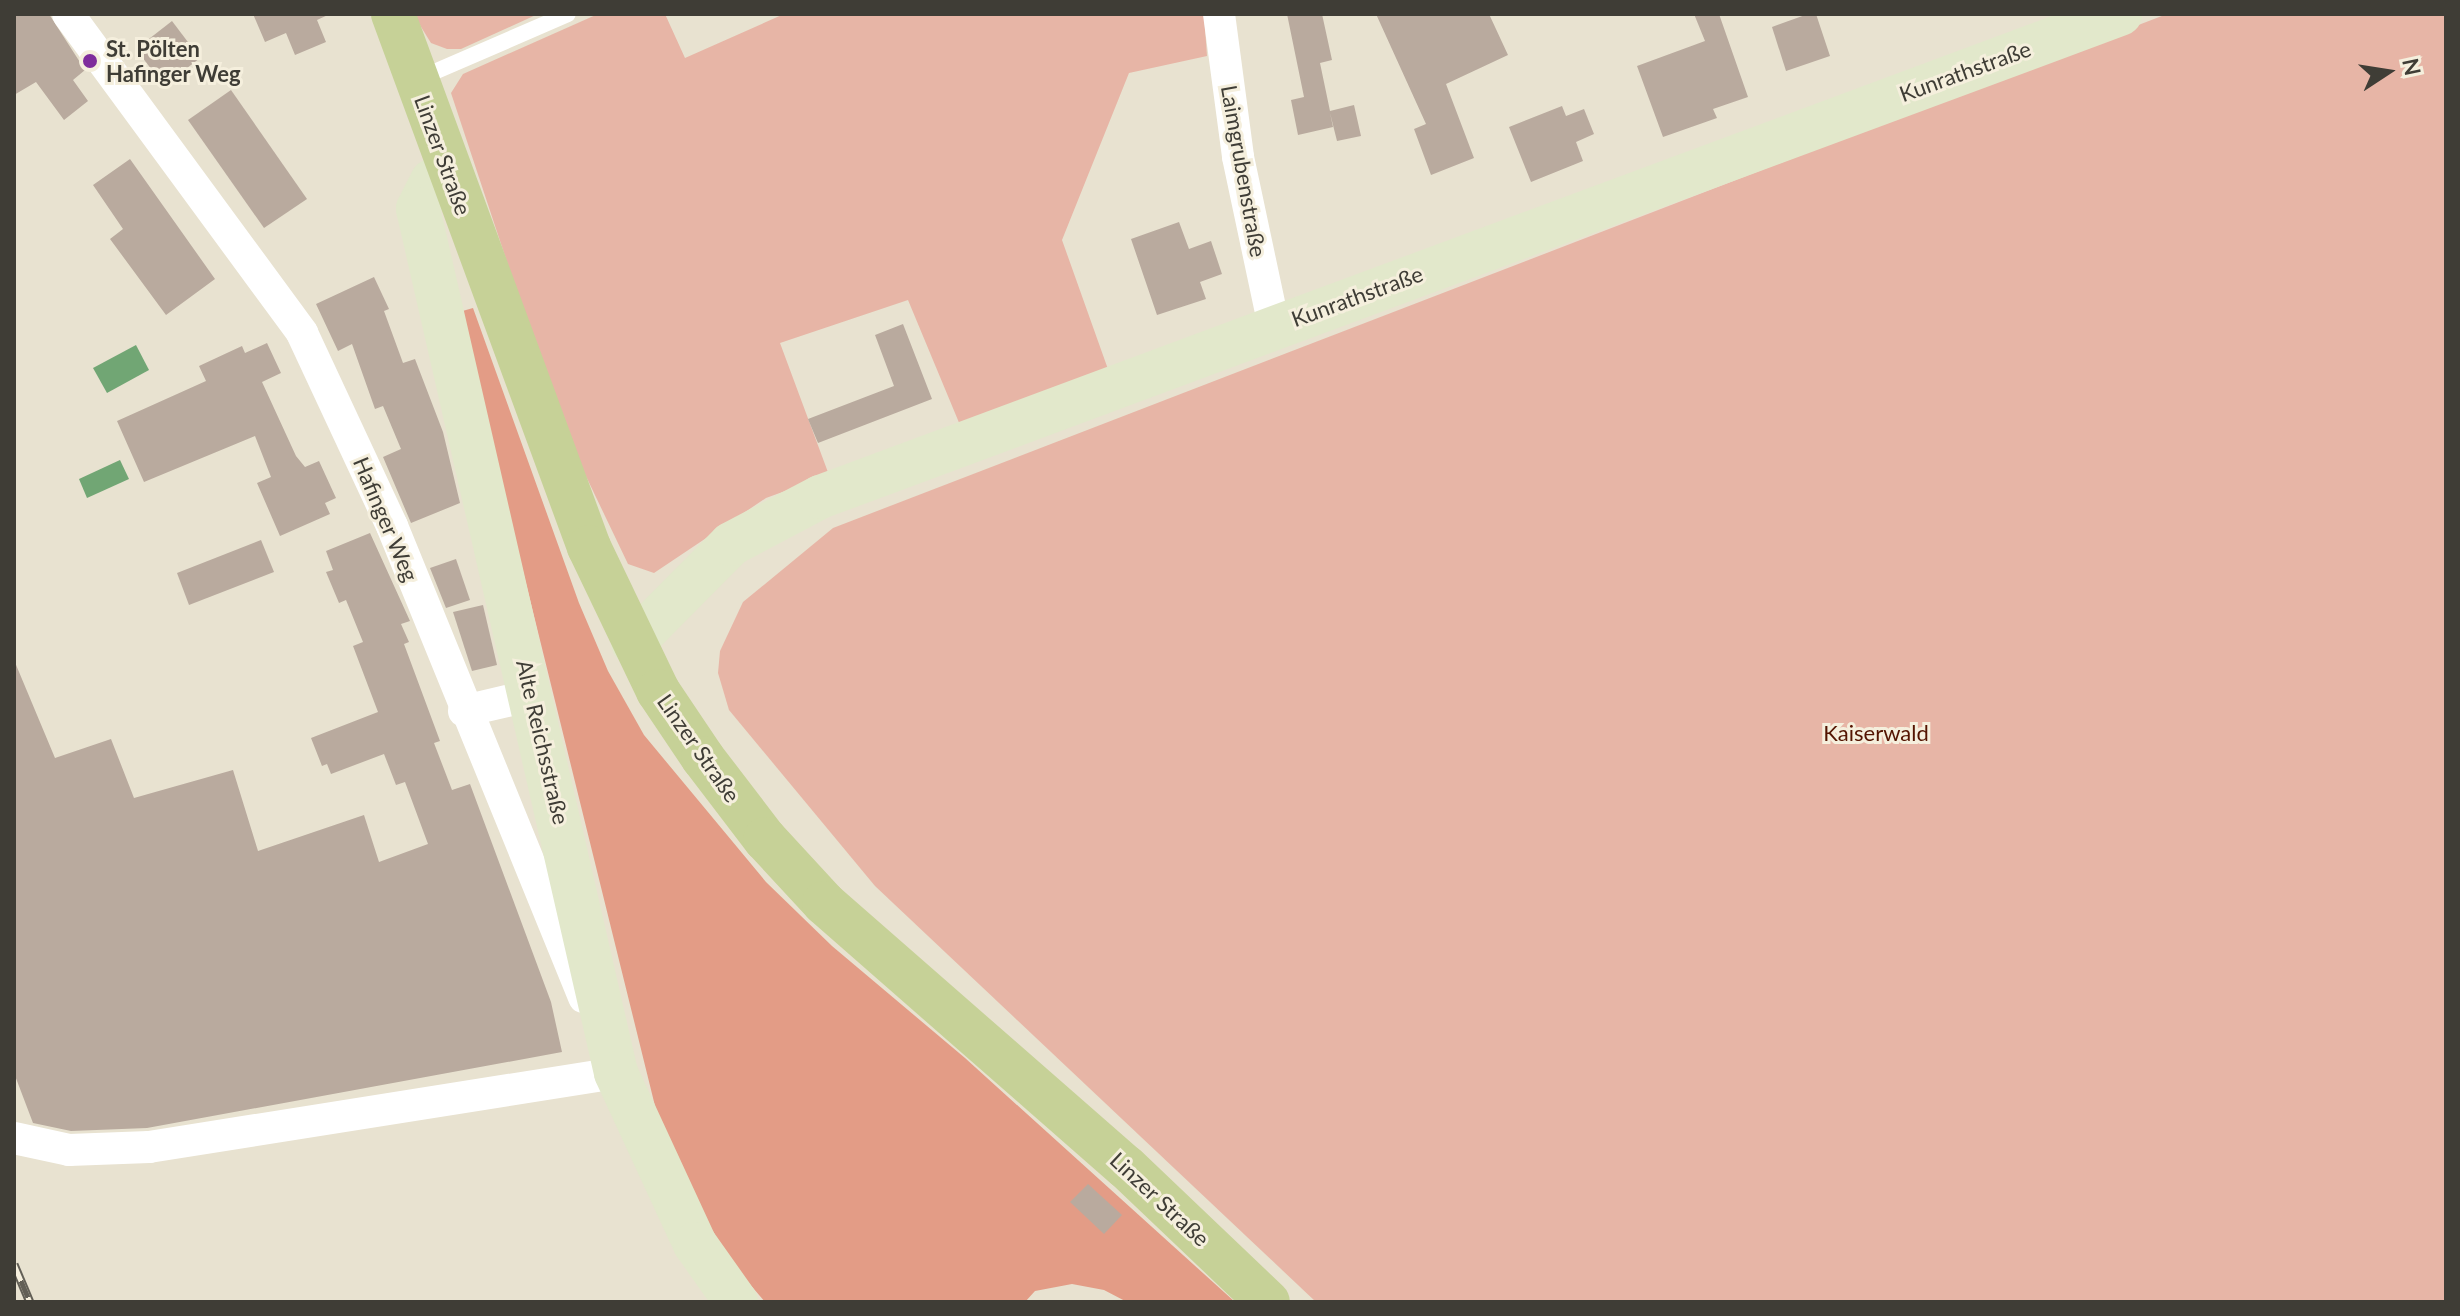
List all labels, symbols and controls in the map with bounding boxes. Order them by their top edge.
north arrow [2348,32,2428,112]
place label: St. Pölten Hafinger Weg [106,35,241,86]
street label: Kunrathstraße [1896,35,2034,107]
marker: St. Pölten Hafinger Weg [81,52,99,70]
text: N [2397,56,2427,78]
street label: Laimgrubenstraße [1216,83,1272,259]
street label: Linzer Straße [409,91,477,219]
street label: Kunrathstraße [1288,260,1426,332]
street label: Hafinger Weg [348,453,424,585]
street label: Alte Reichsstraße [511,657,575,827]
street label: Linzer Straße [652,689,746,807]
park label: Kaiserwald [1823,720,1929,746]
street label: Linzer Straße [1105,1146,1215,1252]

